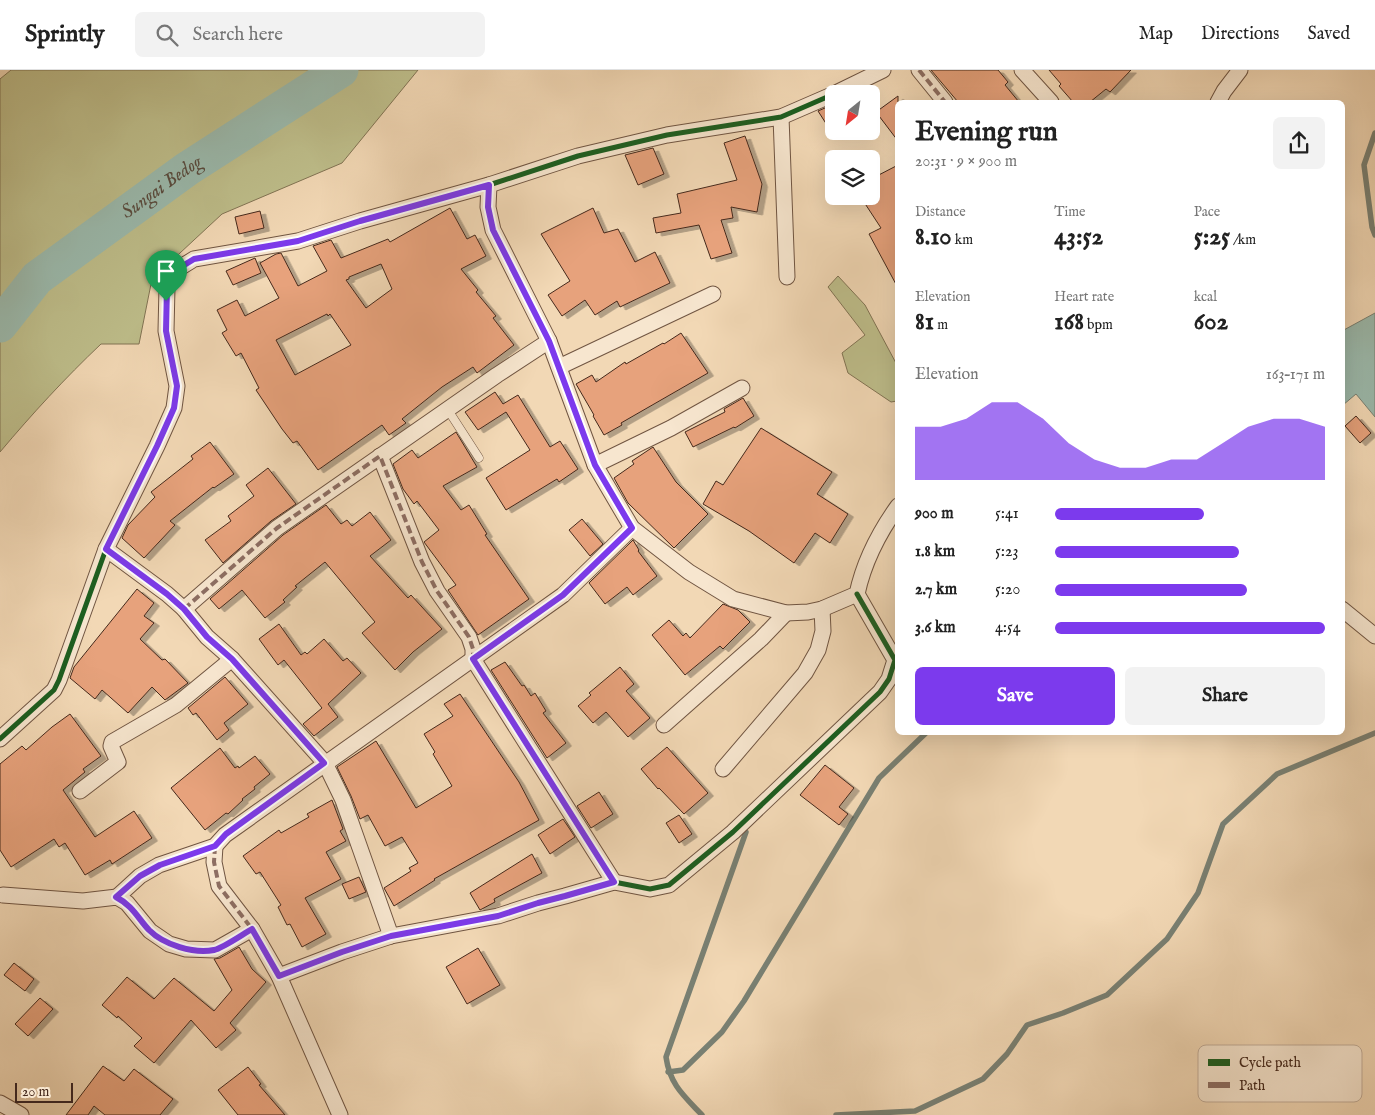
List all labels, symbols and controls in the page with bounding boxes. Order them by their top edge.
search box [135,12,485,57]
text: Sprintly [25,19,105,50]
icon: search [153,21,181,49]
text: Search here [193,23,283,47]
text: Map [1139,23,1173,46]
text: Directions [1201,23,1279,46]
text: Saved [1307,23,1350,46]
north arrow [825,85,880,140]
map controls [825,85,880,205]
text: Evening run [915,115,1058,150]
button: share [1273,117,1325,169]
water label: Sungai Bedog [117,150,207,225]
button: layers [825,150,880,205]
text: 20:31 · 9 × 900 m [915,152,1017,172]
text: Distance [915,203,966,221]
text: Time [1054,203,1085,221]
text: Pace [1194,203,1220,221]
text: 8.10 [915,221,952,253]
text: 43:52 [1054,221,1103,253]
text: 5:25 [1194,221,1230,253]
text: km [952,231,973,249]
text: /km [1230,231,1256,249]
pin [145,250,187,301]
icon: arrive [152,257,180,285]
text: Elevation [915,288,971,306]
text: Heart rate [1054,288,1114,306]
text: kcal [1194,288,1217,306]
text: 81 [915,306,934,338]
text: 168 [1054,306,1084,338]
text: 602 [1194,306,1228,338]
text: m [934,316,948,334]
text: bpm [1084,316,1113,334]
text: Elevation [915,365,978,385]
text: 163–171 m [1266,365,1325,385]
text: 900 m [915,504,954,524]
text: 5:41 [995,504,1019,524]
text: 1.8 km [915,542,955,562]
text: 5:23 [995,542,1019,562]
text: 2.7 km [915,580,957,600]
text: 5:20 [995,580,1020,600]
text: 3.6 km [915,618,956,638]
text: 4:54 [995,618,1021,638]
button: Save [915,667,1115,725]
button: Share [1125,667,1325,725]
legend [1198,1045,1362,1102]
text: Cycle path [1239,1054,1301,1072]
text: Path [1239,1077,1266,1095]
scale bar [15,1080,72,1103]
text: 20 m [22,1083,49,1101]

